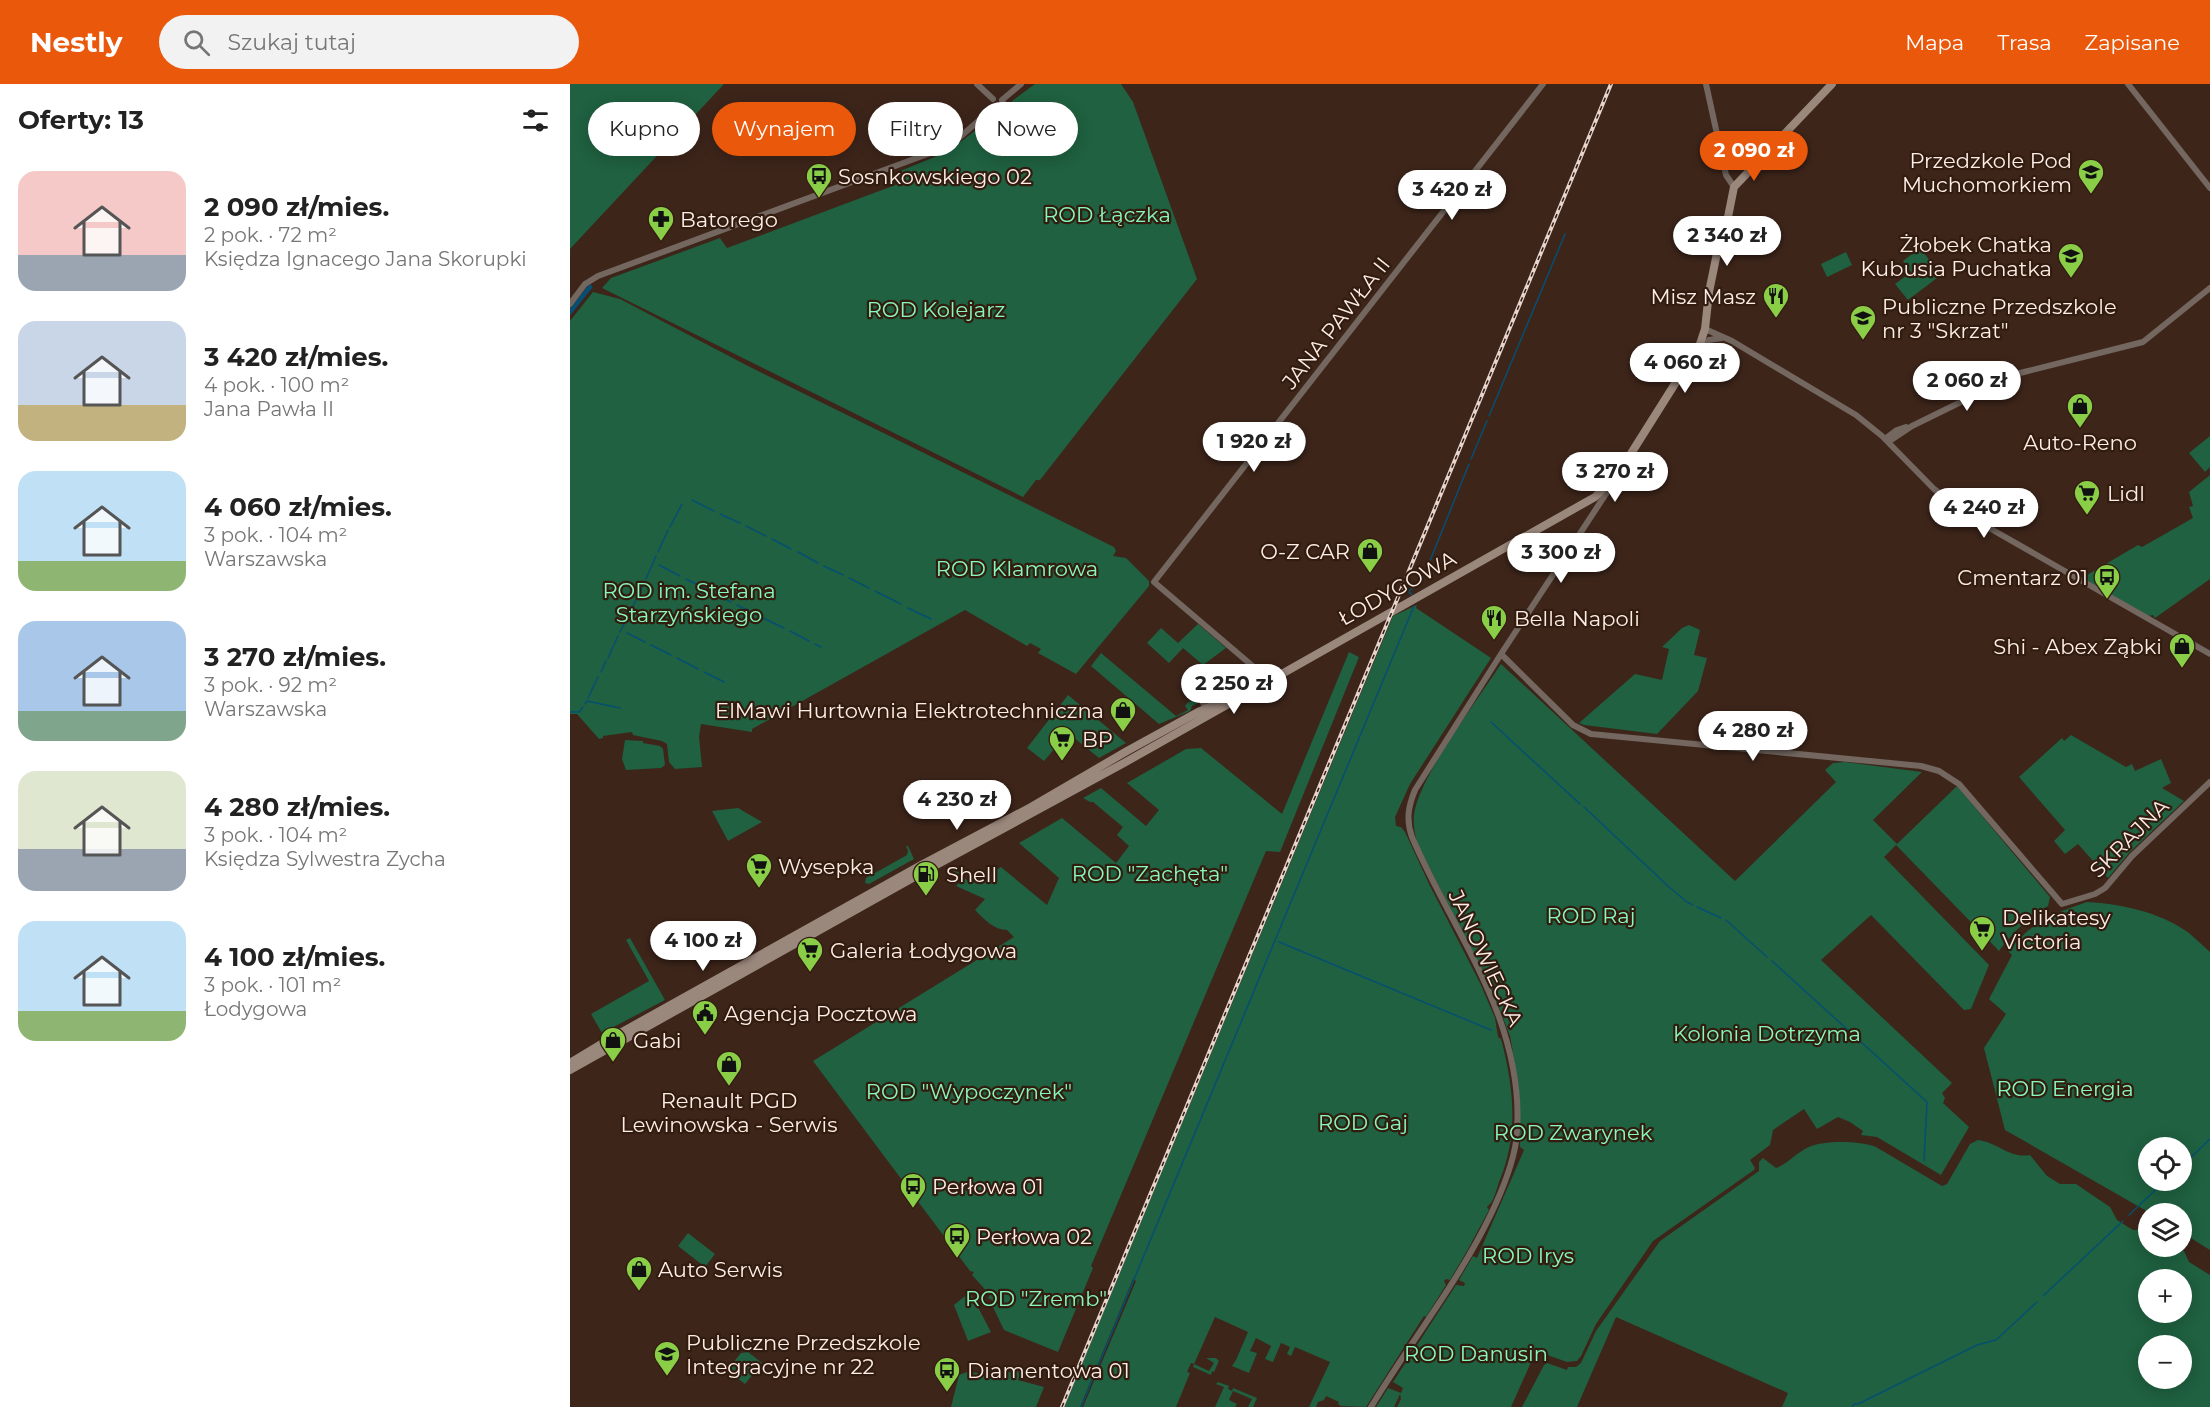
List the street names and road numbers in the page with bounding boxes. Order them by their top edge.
street label: JANA PAWŁA II [1276,252,1395,395]
street label: ŁODYGOWA [1334,545,1461,631]
street label: SKRAJNA [2084,793,2174,883]
street label: JANOWIECKA [1443,885,1529,1031]

